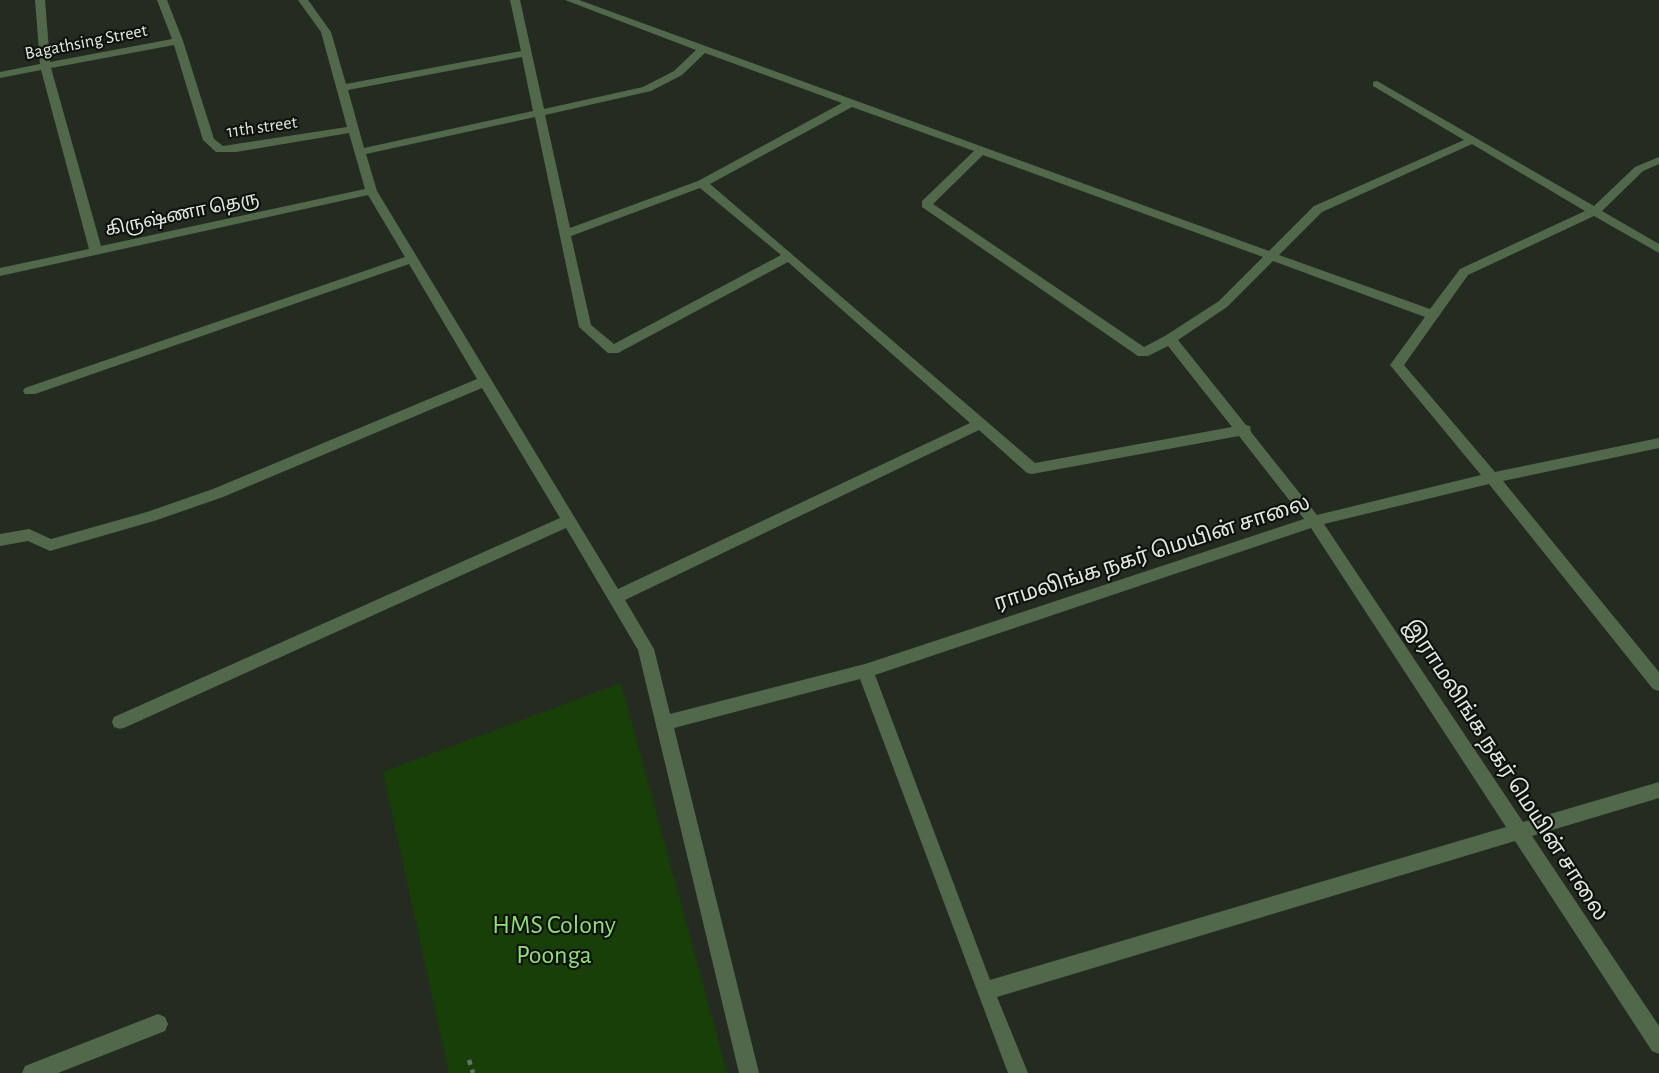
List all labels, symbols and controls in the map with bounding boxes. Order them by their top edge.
street label: Bagathsing Street [23,20,149,64]
street label: 11th street [225,111,299,143]
street label: கிருஷ்ணா தெரு [103,187,261,241]
street label: ராமலிங்க நகர் மெயின் சாலை [991,490,1313,616]
street label: இராமலிங்க நகர் மெயின் சாலை [1399,615,1613,925]
park label: HMS Colony Poonga [492,909,616,970]

